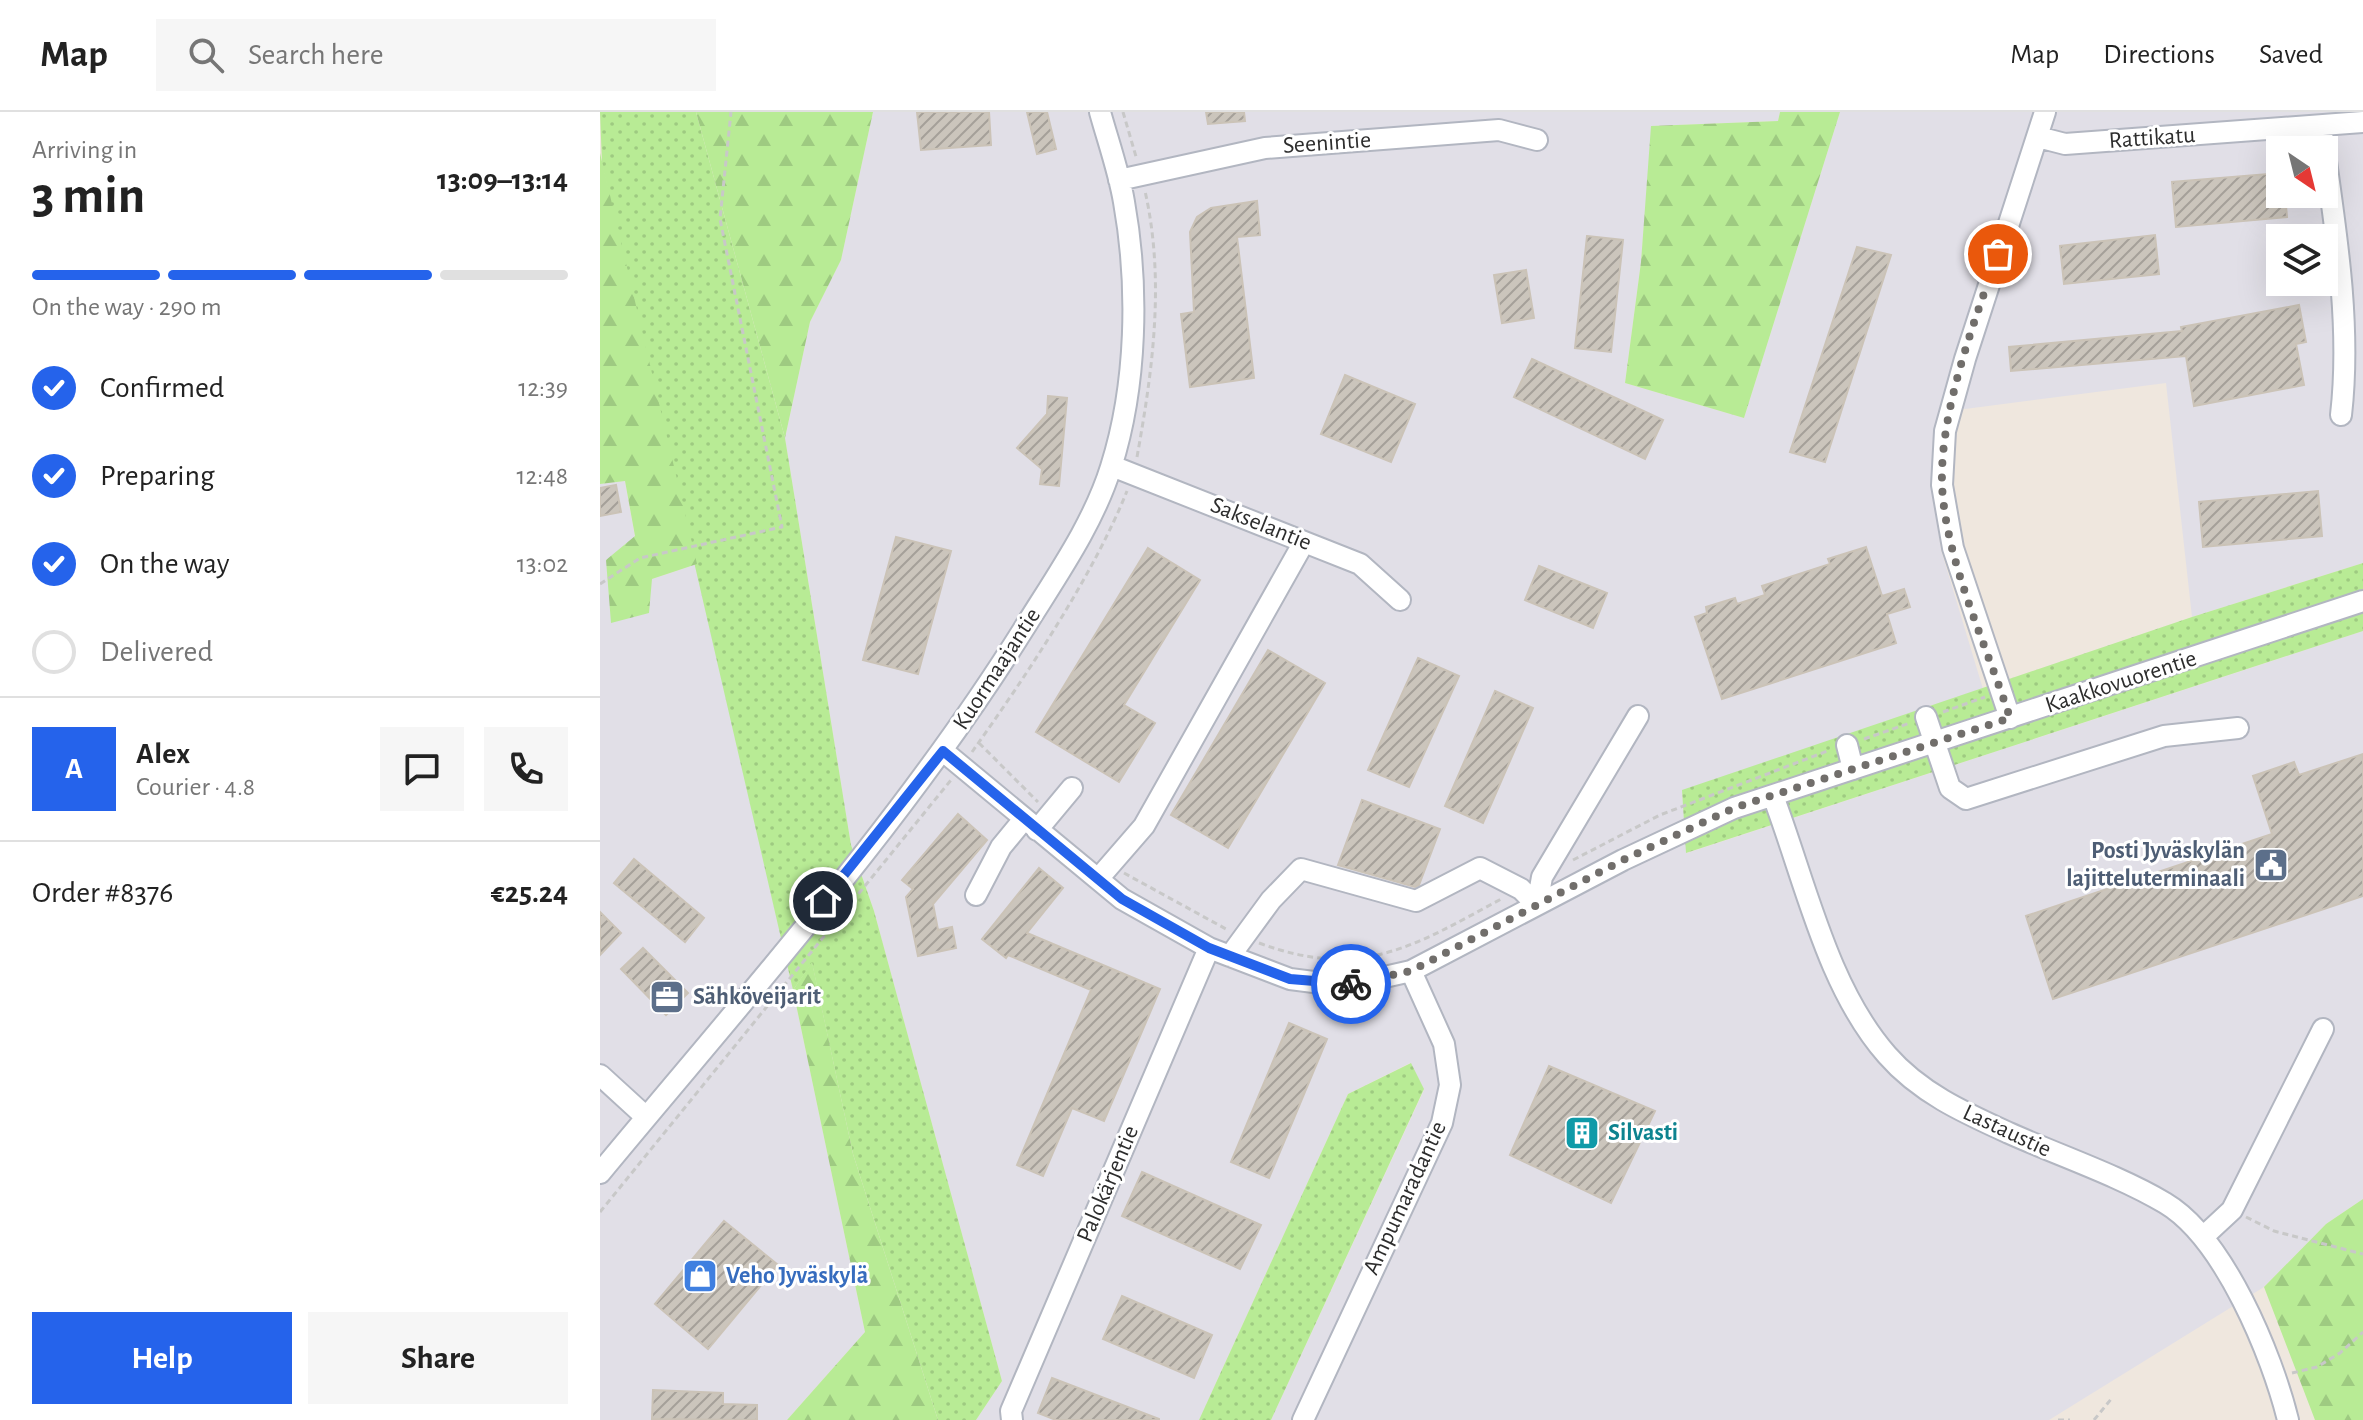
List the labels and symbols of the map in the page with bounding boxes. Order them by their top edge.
street label: Rattikatu [2108,123,2196,153]
street label: Seenintie [1282,128,1372,158]
north arrow [2266,136,2338,208]
pin [1964,220,2032,288]
street label: Sakselantie [1207,493,1315,555]
street label: Kuormaajantie [949,604,1045,734]
street label: Kaakkovuorentie [2042,646,2200,718]
place label: Posti Jyväskylän lajitteluterminaali [2066,839,2245,891]
public building icon: Posti Jyväskylän lajitteluterminaali [2252,846,2290,884]
pin [789,867,857,935]
courier [1311,944,1391,1024]
office icon: Sähköveijarit [648,978,686,1016]
place label: Sähköveijarit [693,985,821,1009]
street label: Lastaustie [1959,1100,2055,1162]
building icon: Silvasti [1563,1114,1601,1152]
street label: Ampumaradantie [1359,1118,1451,1278]
place label: Silvasti [1608,1121,1678,1145]
street label: Palokärjentie [1073,1122,1143,1246]
shop icon: Veho Jyväskylä [681,1257,719,1295]
place label: Veho Jyväskylä [726,1264,868,1288]

